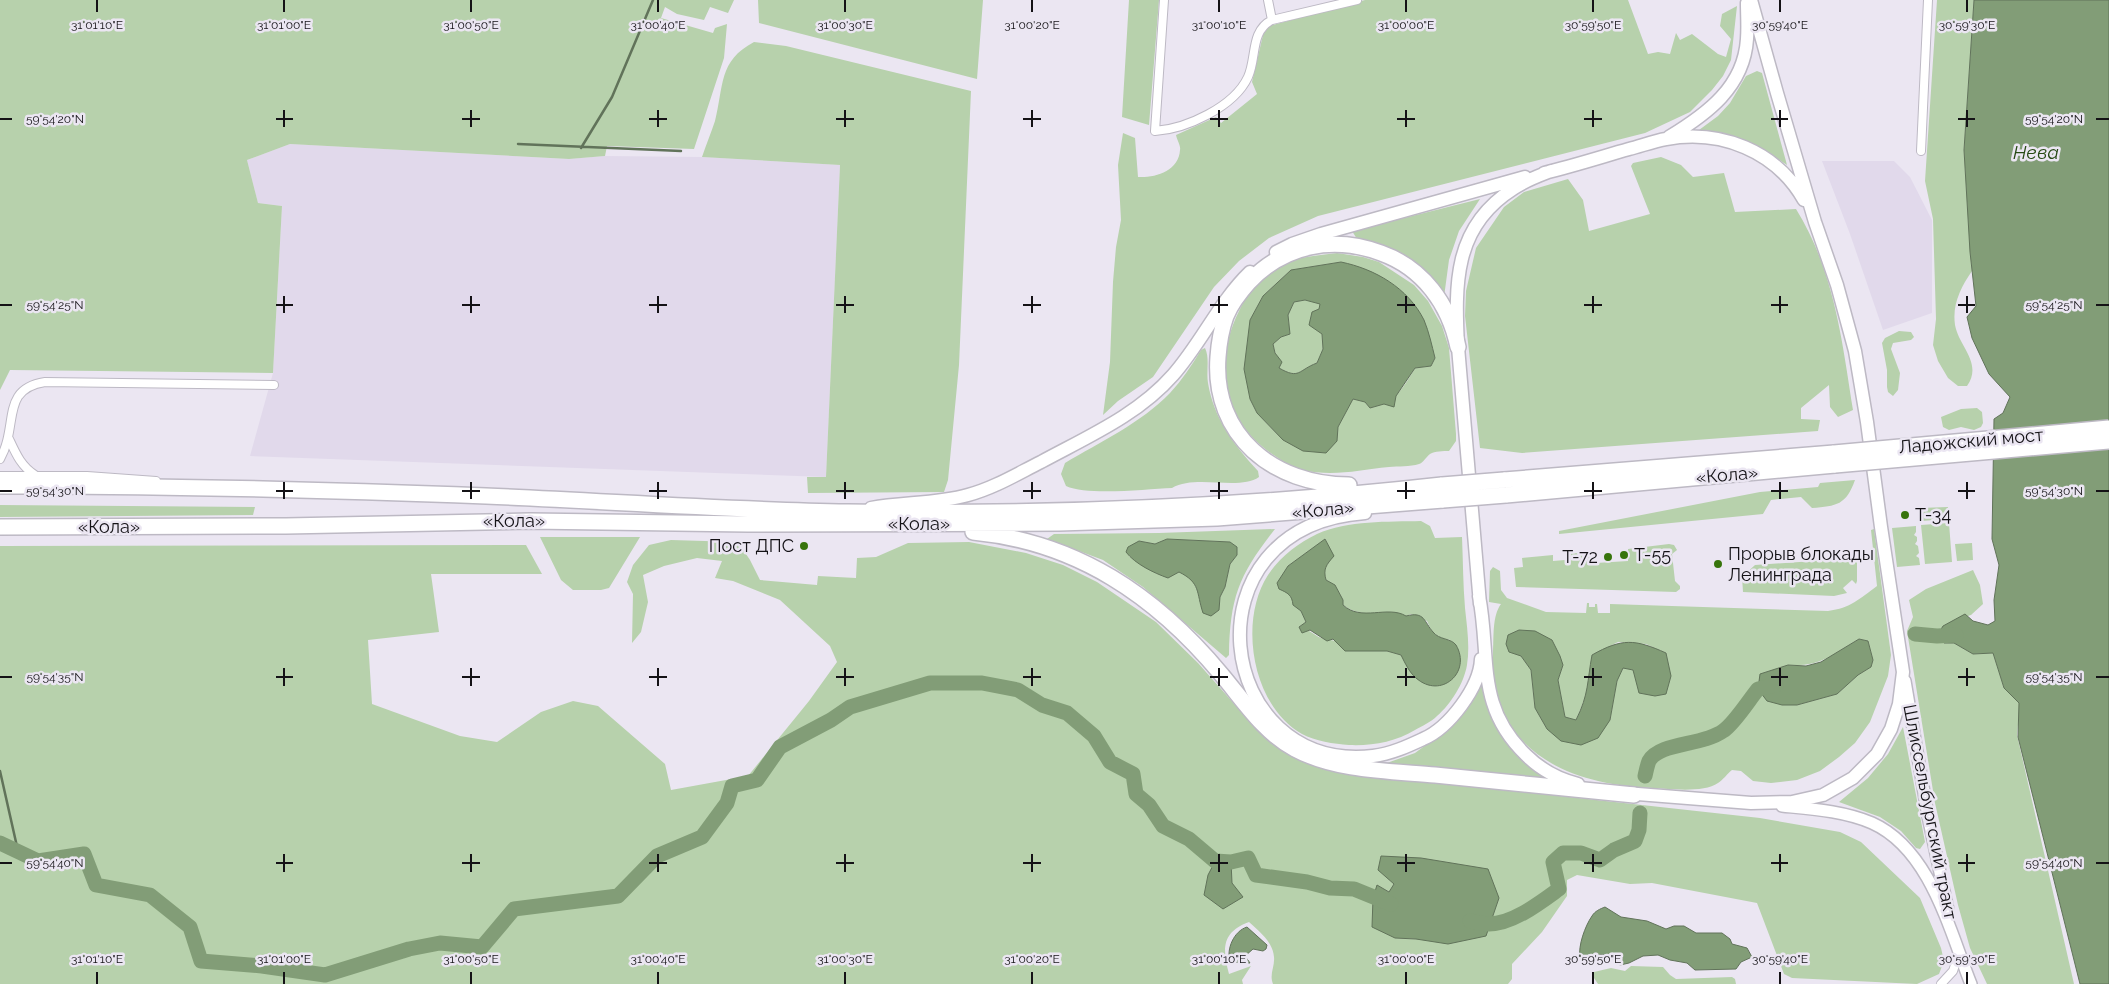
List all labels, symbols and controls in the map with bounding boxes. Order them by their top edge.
text: 31°01'10"E [71,18,123,32]
text: 31°01'00"E [257,18,311,32]
text: 31°00'50"E [443,18,499,32]
text: 31°00'40"E [630,18,686,32]
text: 31°00'30"E [817,18,873,32]
text: 31°00'20"E [1004,18,1060,32]
text: 31°00'10"E [1192,18,1246,32]
text: 31°00'00"E [1378,18,1434,32]
text: 30°59'50"E [1565,18,1621,32]
text: 30°59'40"E [1752,18,1808,32]
text: 30°59'30"E [1939,18,1995,32]
text: 59°54'20"N [26,112,84,126]
text: 59°54'20"N [2025,112,2083,126]
water label: Нева [2013,141,2059,163]
text: 59°54'25"N [26,298,84,312]
text: 59°54'25"N [2025,298,2083,312]
street label: Ладожский мост [1898,424,2045,457]
street label: «Кола» [1695,461,1759,488]
text: 59°54'30"N [26,484,84,498]
text: 59°54'30"N [2025,484,2083,498]
street label: «Кола» [1291,496,1355,523]
place label: Т-34 [1915,504,1951,525]
marker: Т-34 [1899,509,1911,521]
street label: «Кола» [483,510,545,531]
street label: «Кола» [888,513,950,534]
street label: «Кола» [78,516,140,537]
place label: Пост ДПС [709,535,794,556]
marker: Пост ДПС [798,540,810,552]
place label: Прорыв блокады Ленинграда [1728,543,1874,585]
place label: Т-55 [1634,544,1671,565]
place label: Т-72 [1562,546,1598,567]
marker: Т-55 [1618,549,1630,561]
marker: Т-72 [1602,551,1614,563]
marker: Прорыв блокады Ленинграда [1712,558,1724,570]
text: 59°54'35"N [26,670,84,684]
text: 59°54'35"N [2025,670,2083,684]
street label: Шлиссельбургский тракт [1899,703,1962,922]
text: 59°54'40"N [26,856,84,870]
text: 59°54'40"N [2025,856,2083,870]
text: 31°01'10"E [71,952,123,966]
text: 31°01'00"E [257,952,311,966]
text: 31°00'50"E [443,952,499,966]
text: 31°00'40"E [630,952,686,966]
text: 31°00'30"E [817,952,873,966]
text: 31°00'20"E [1004,952,1060,966]
text: 31°00'10"E [1192,952,1246,966]
text: 31°00'00"E [1378,952,1434,966]
text: 30°59'50"E [1565,952,1621,966]
text: 30°59'40"E [1752,952,1808,966]
text: 30°59'30"E [1939,952,1995,966]

